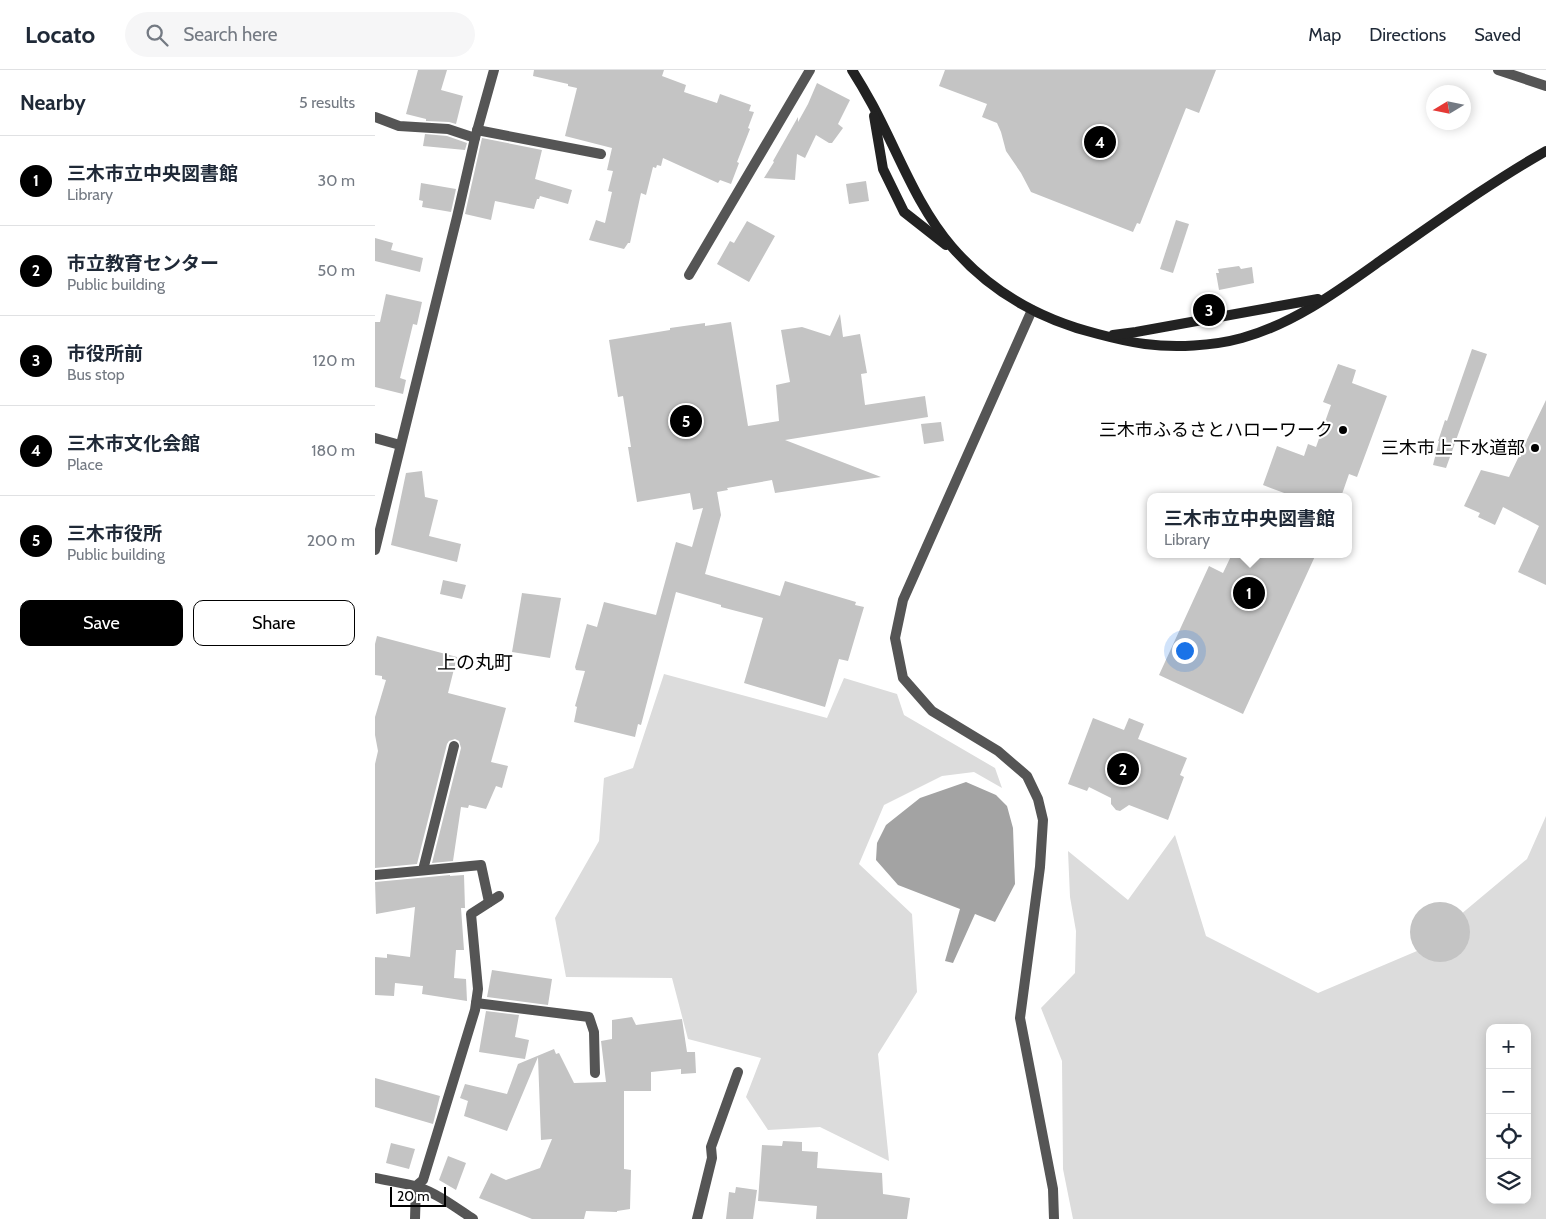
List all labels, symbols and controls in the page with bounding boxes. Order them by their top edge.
search box [125,12,475,57]
text: Locato [25,20,95,49]
icon: search [143,21,171,49]
text: Search here [183,23,278,46]
text: Map [1308,24,1341,46]
text: Directions [1369,24,1446,46]
text: Saved [1474,24,1521,46]
north arrow [1426,85,1471,130]
text: Nearby [20,90,86,115]
text: 5 results [299,93,355,112]
pin: 4 [1084,123,1116,161]
text: 三木市立中央図書館 [67,162,238,185]
text: 1 [33,171,39,190]
text: 30 m [318,171,355,190]
text: Library [67,185,113,204]
text: 市立教育センター [67,252,219,275]
text: 2 [32,261,40,280]
text: 50 m [318,261,355,280]
text: Public building [67,275,165,294]
pin: 3 [1193,291,1225,329]
text: 市役所前 [67,342,143,365]
text: 3 [32,351,40,370]
text: 120 m [313,351,355,370]
text: Bus stop [67,365,125,384]
pin: 5 [670,402,702,440]
place label: 三木市ふるさとハローワーク [1099,419,1333,441]
marker: 三木市ふるさとハローワーク [1337,424,1349,436]
text: 三木市文化会館 [67,432,200,455]
place label: 三木市上下水道部 [1381,437,1525,459]
text: 4 [31,441,41,460]
text: 180 m [311,441,355,460]
marker: 三木市上下水道部 [1529,442,1541,454]
text: Place [67,455,103,474]
popup [1147,493,1352,558]
text: 三木市立中央図書館 [1164,507,1335,530]
text: 三木市役所 [67,522,162,545]
text: Library [1164,530,1210,549]
text: 5 [32,531,40,550]
text: 200 m [307,531,355,550]
text: Public building [67,545,165,564]
pin: 1 [1233,574,1265,612]
button: Save [20,600,183,646]
button: Share [193,600,355,646]
your location [1172,638,1198,664]
district label: 上の丸町 [437,651,513,674]
pin: 2 [1107,750,1139,788]
map controls [1486,1024,1531,1204]
button: + [1486,1024,1531,1069]
button: − [1486,1069,1531,1114]
button: locate [1486,1114,1531,1159]
button: layers [1486,1159,1531,1204]
scale bar [390,1184,446,1207]
text: 20 m [397,1187,430,1205]

